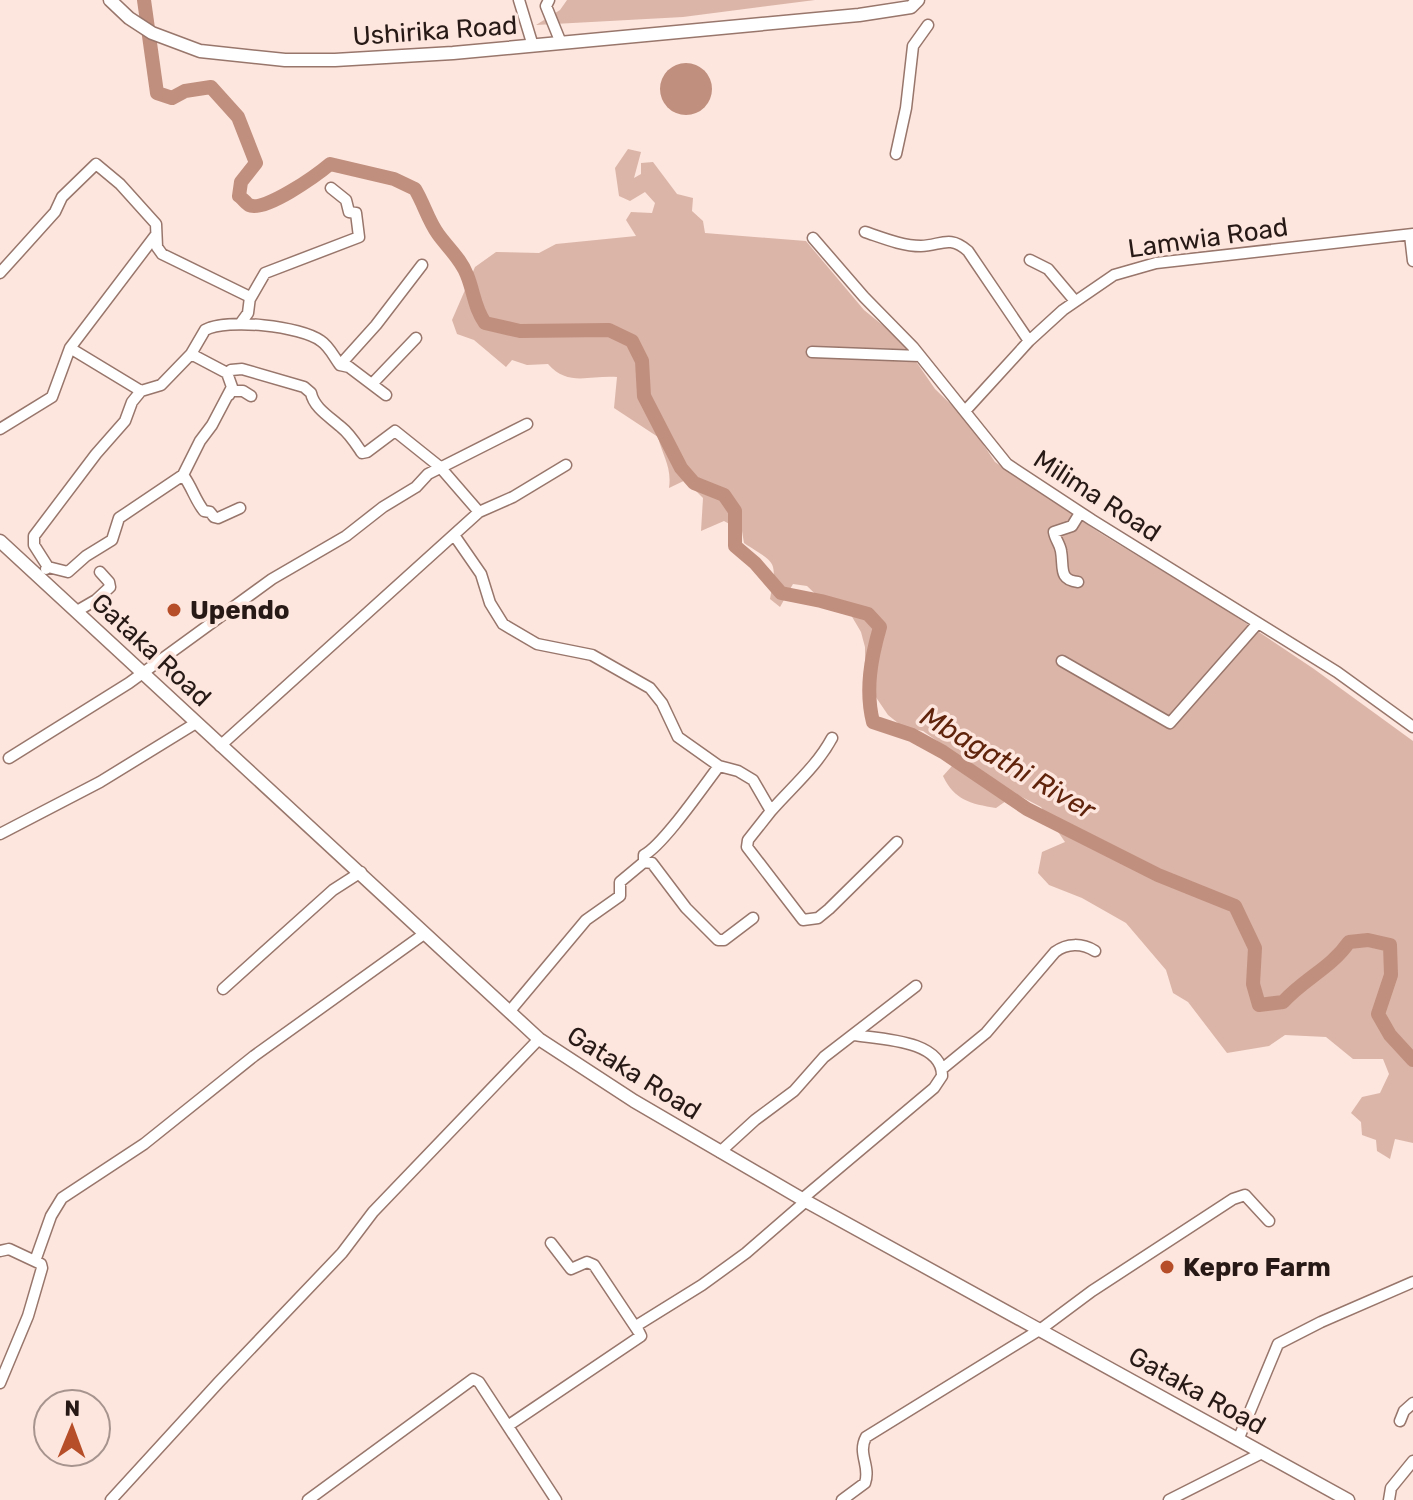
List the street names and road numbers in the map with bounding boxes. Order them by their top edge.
street label: Ushirika Road [352,10,518,52]
street label: Lamwia Road [1126,211,1290,265]
street label: Milima Road [1028,444,1166,548]
street label: Gataka Road [85,587,217,713]
street label: Gataka Road [561,1020,707,1126]
street label: Gataka Road [1123,1341,1271,1441]

